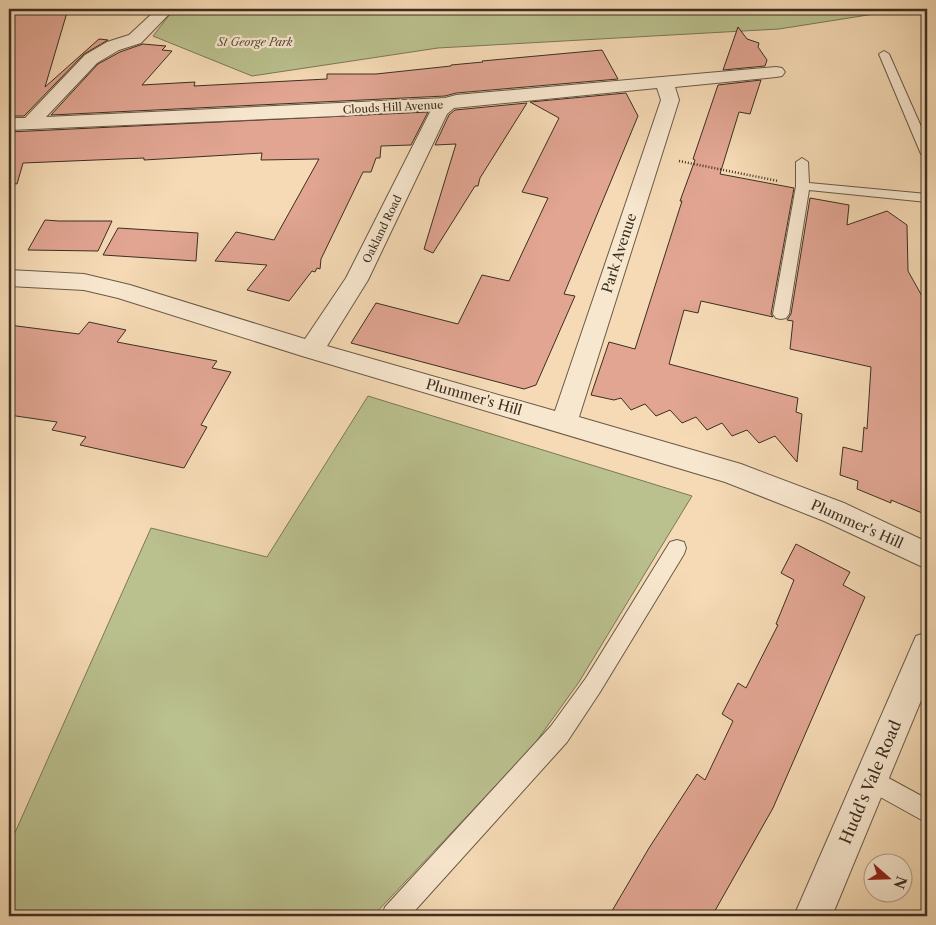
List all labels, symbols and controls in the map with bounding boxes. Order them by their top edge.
park label: St George Park [216,35,293,49]
street label: Clouds Hill Avenue [342,97,444,117]
street label: Oakland Road [359,192,405,265]
street label: Park Avenue [598,211,640,295]
street label: Plummer's Hill [424,375,524,419]
street label: Plummer's Hill [808,496,906,552]
street label: Hudd's Vale Road [835,717,905,847]
north arrow [864,852,914,902]
text: N [890,874,911,891]

